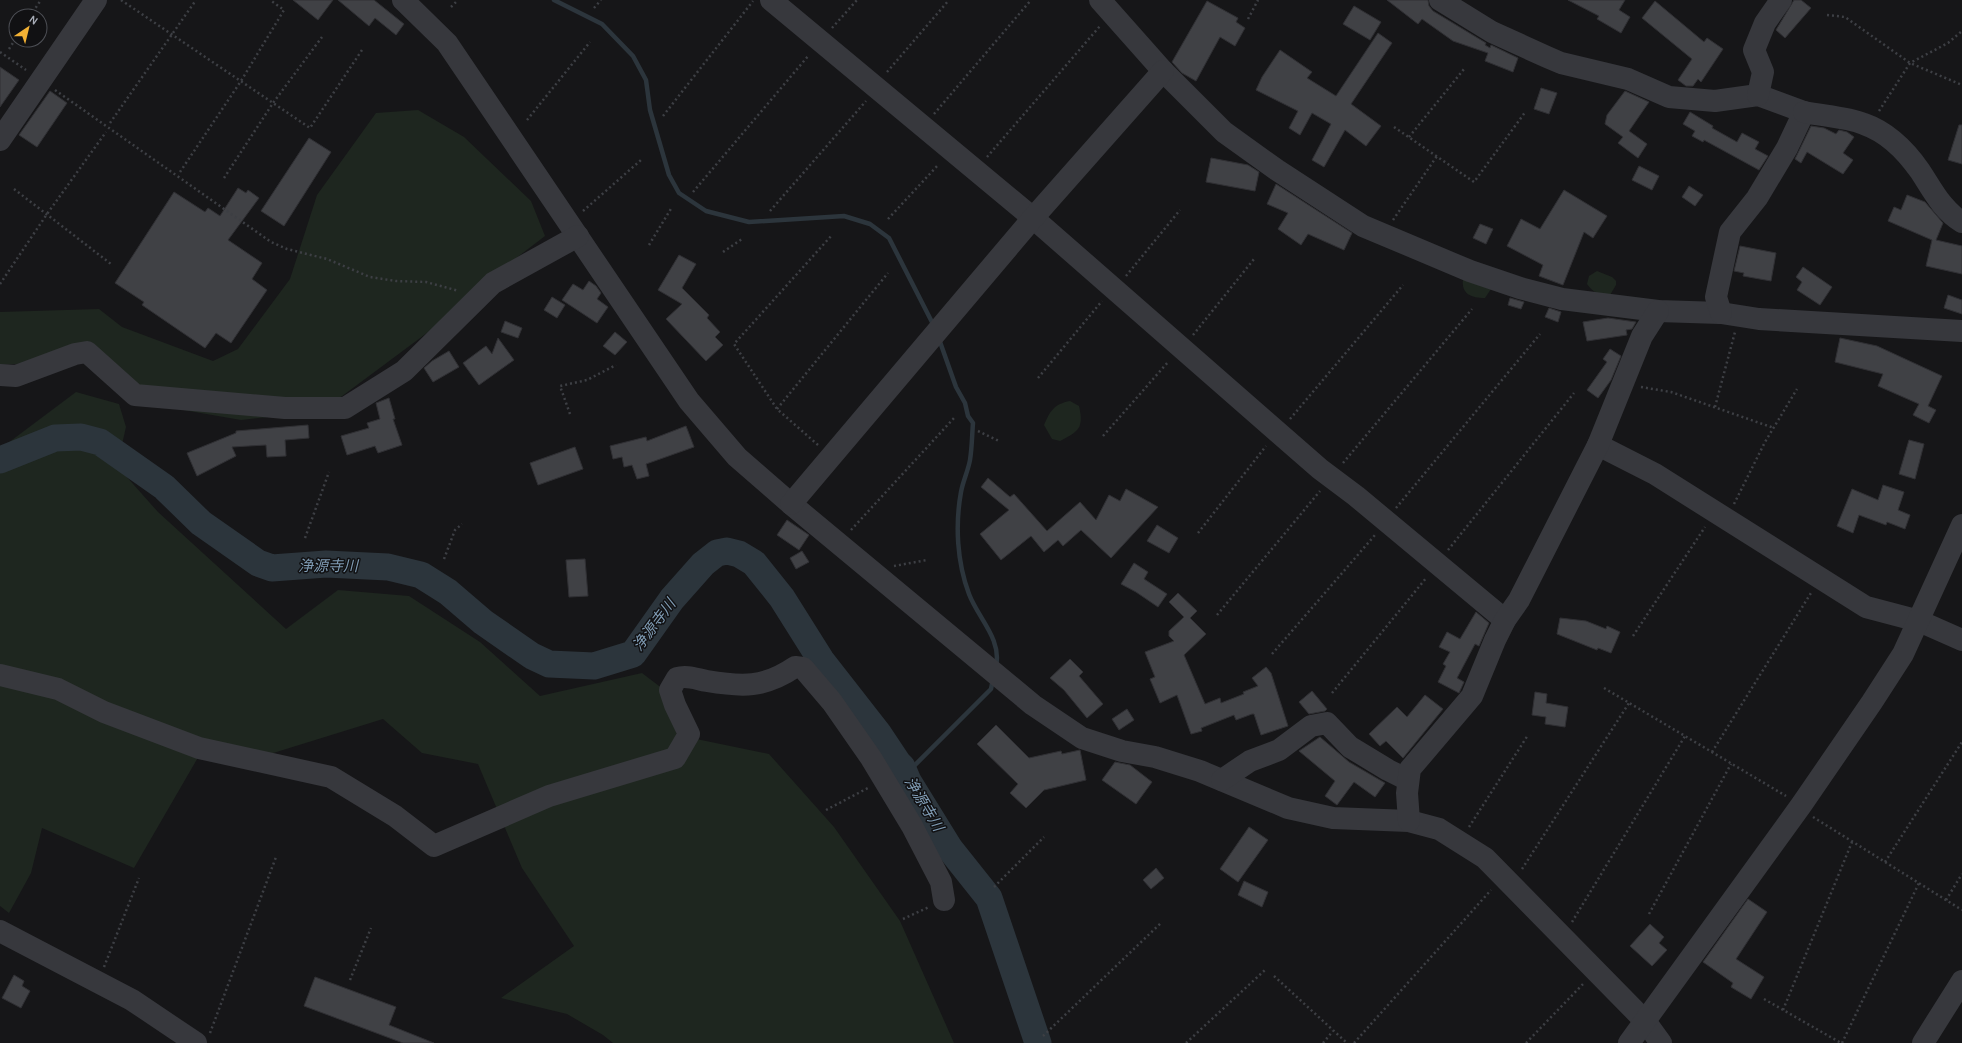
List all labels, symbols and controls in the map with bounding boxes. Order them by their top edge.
north arrow [8,8,48,48]
text: N [26,13,40,28]
water label: 浄源寺川 [298,557,360,575]
water label: 浄源寺川 [629,594,680,654]
water label: 浄源寺川 [901,774,948,836]

